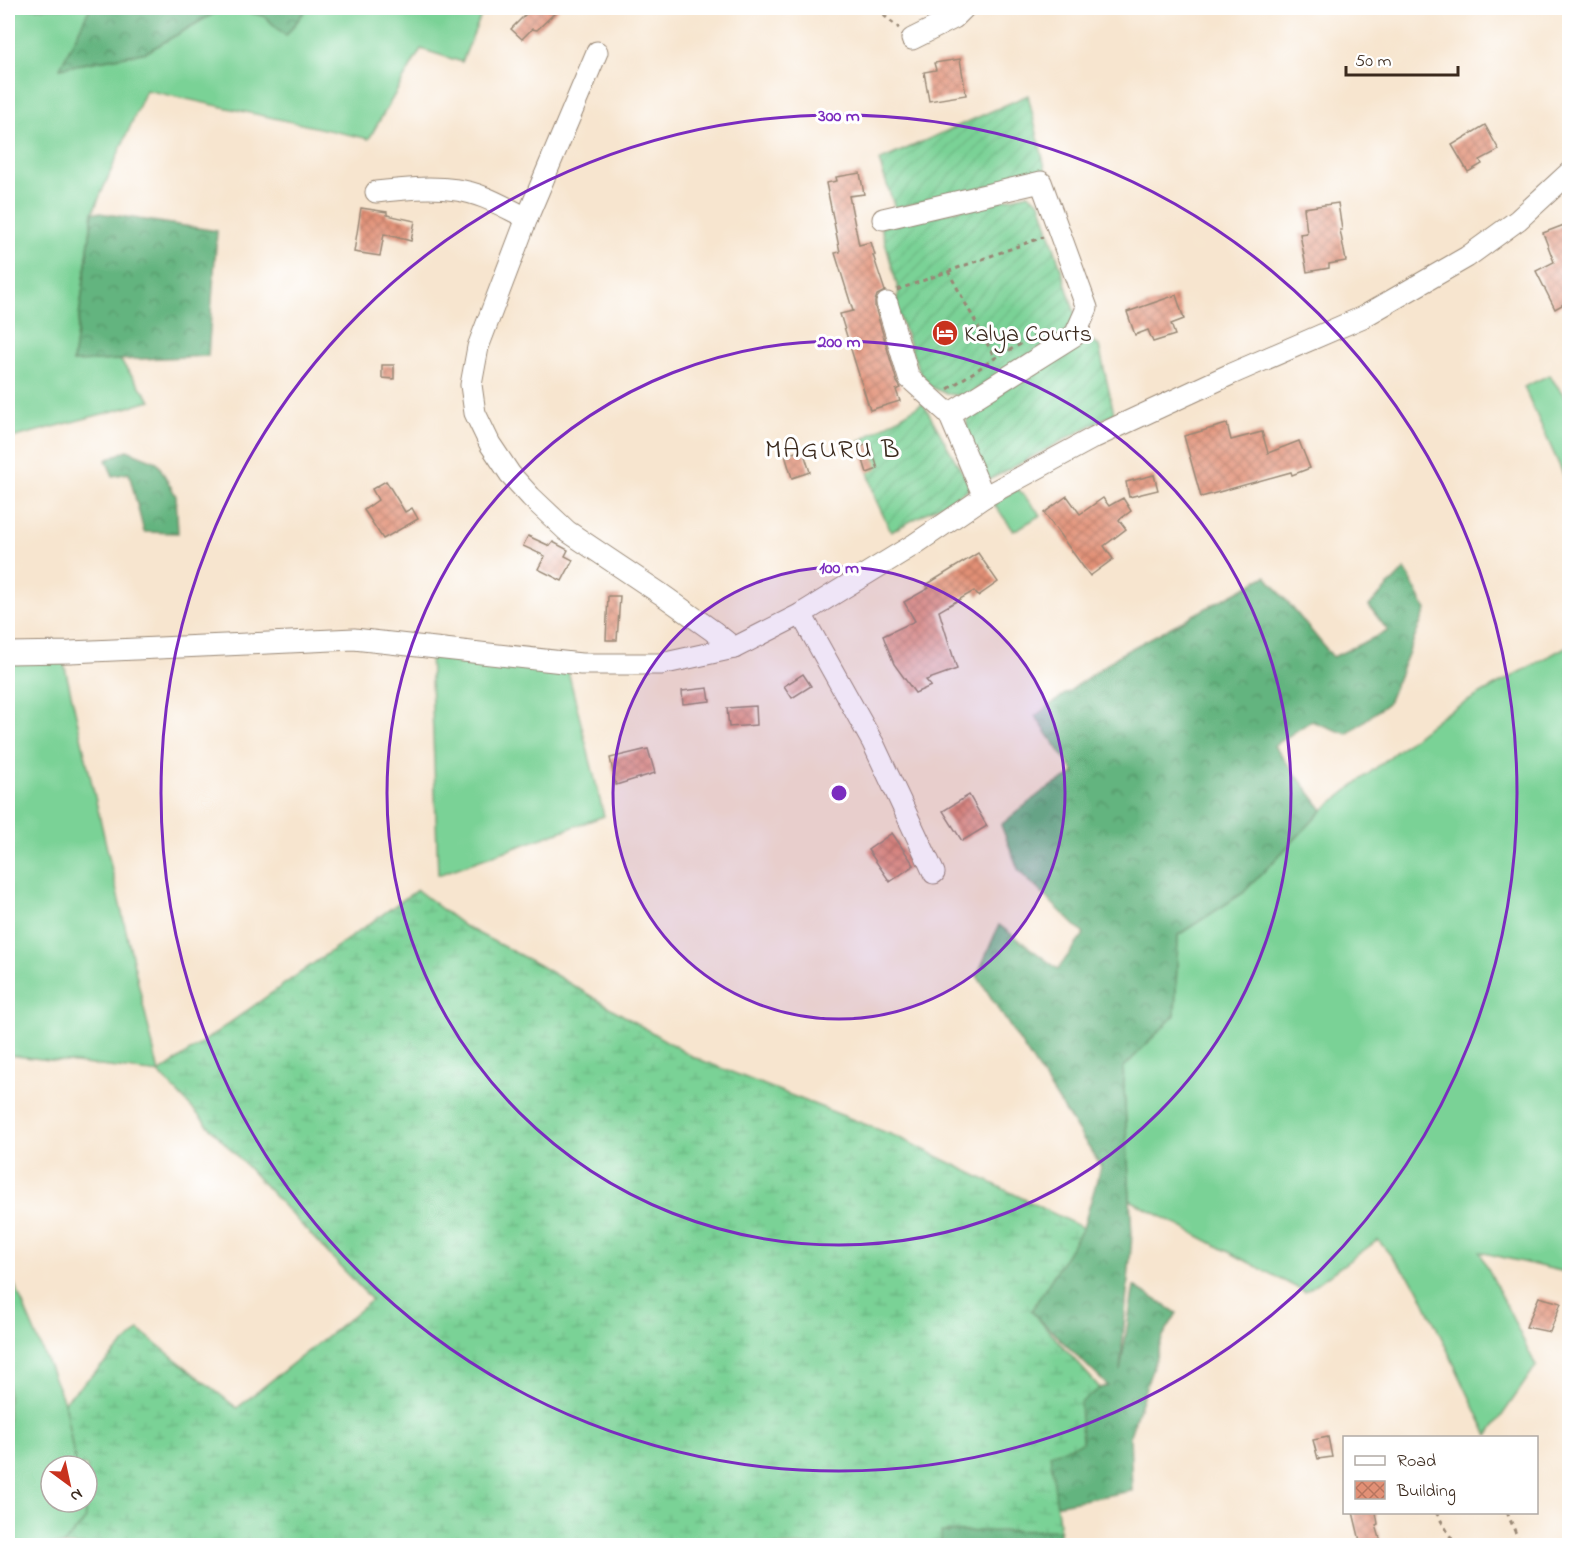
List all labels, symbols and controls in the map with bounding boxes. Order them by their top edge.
scale bar [1346,39,1458,77]
text: 50 m [1355,49,1392,75]
text: 300 m [817,104,860,130]
hotel icon: Kalya Courts [930,318,960,348]
place label: Kalya Courts [964,318,1092,354]
text: 200 m [817,330,861,356]
district label: MAGURU B [765,431,901,470]
text: 100 m [819,556,859,582]
centre of rings [829,783,849,803]
legend [1343,1436,1538,1514]
text: Road [1397,1449,1436,1475]
north arrow [39,1454,99,1514]
text: Building [1396,1479,1456,1506]
text: N [65,1482,87,1508]

